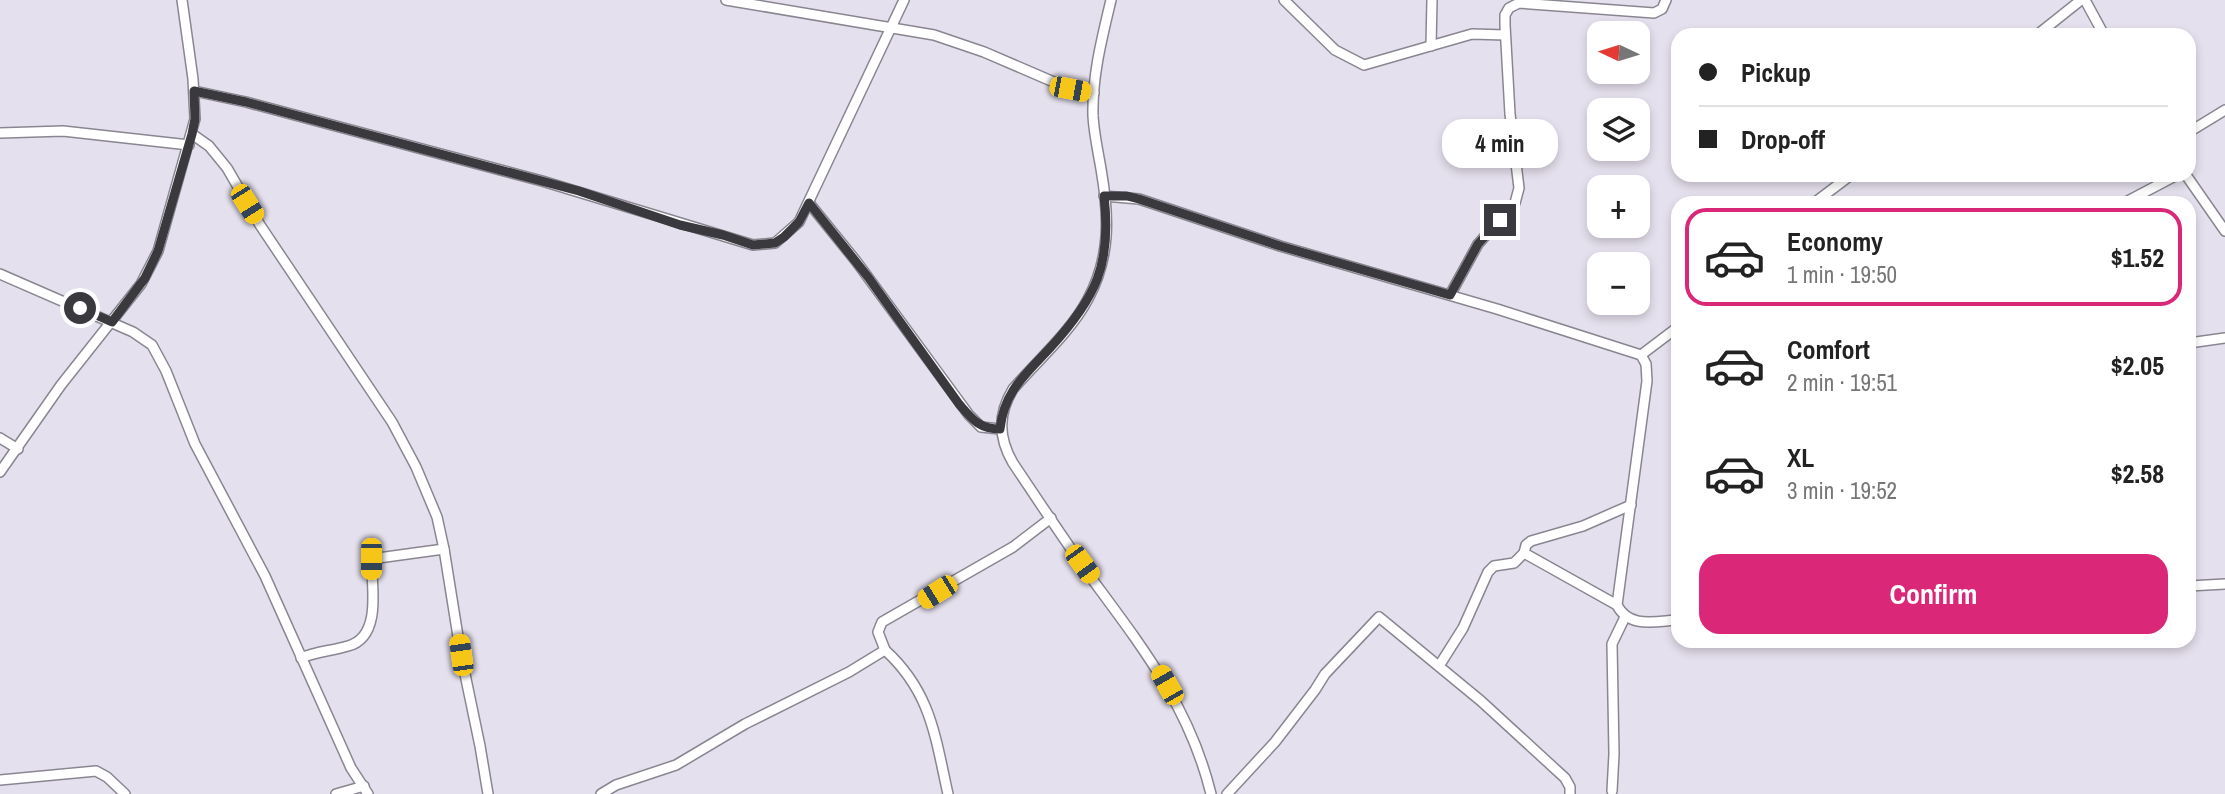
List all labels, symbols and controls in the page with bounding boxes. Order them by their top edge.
north arrow [1587,21,1650,84]
map controls [1587,21,1650,315]
text: Pickup [1741,55,1811,90]
car [1048,75,1093,103]
button: layers [1587,98,1650,161]
callout: 4 min [1442,118,1558,168]
text: Drop-off [1741,122,1825,157]
text: 4 min [1475,128,1525,159]
button: + [1587,175,1650,238]
car [227,181,268,227]
route end [1484,204,1516,236]
text: Economy [1787,224,1883,259]
icon: car [1703,226,1766,289]
text: $1.52 [2111,240,2164,275]
button: − [1587,252,1650,315]
text: 1 min · 19:50 [1787,259,1897,290]
route start [64,292,96,324]
text: Comfort [1787,332,1870,367]
icon: car [1703,334,1766,397]
text: $2.05 [2111,348,2164,383]
text: 2 min · 19:51 [1787,367,1897,398]
text: XL [1787,440,1814,475]
icon: car [1703,442,1766,505]
text: $2.58 [2111,456,2164,491]
text: 3 min · 19:52 [1787,475,1897,506]
car [361,538,382,580]
car [1062,541,1103,587]
button: Confirm [1699,554,2168,634]
car [914,572,961,612]
car [448,633,475,677]
car [1148,662,1187,708]

